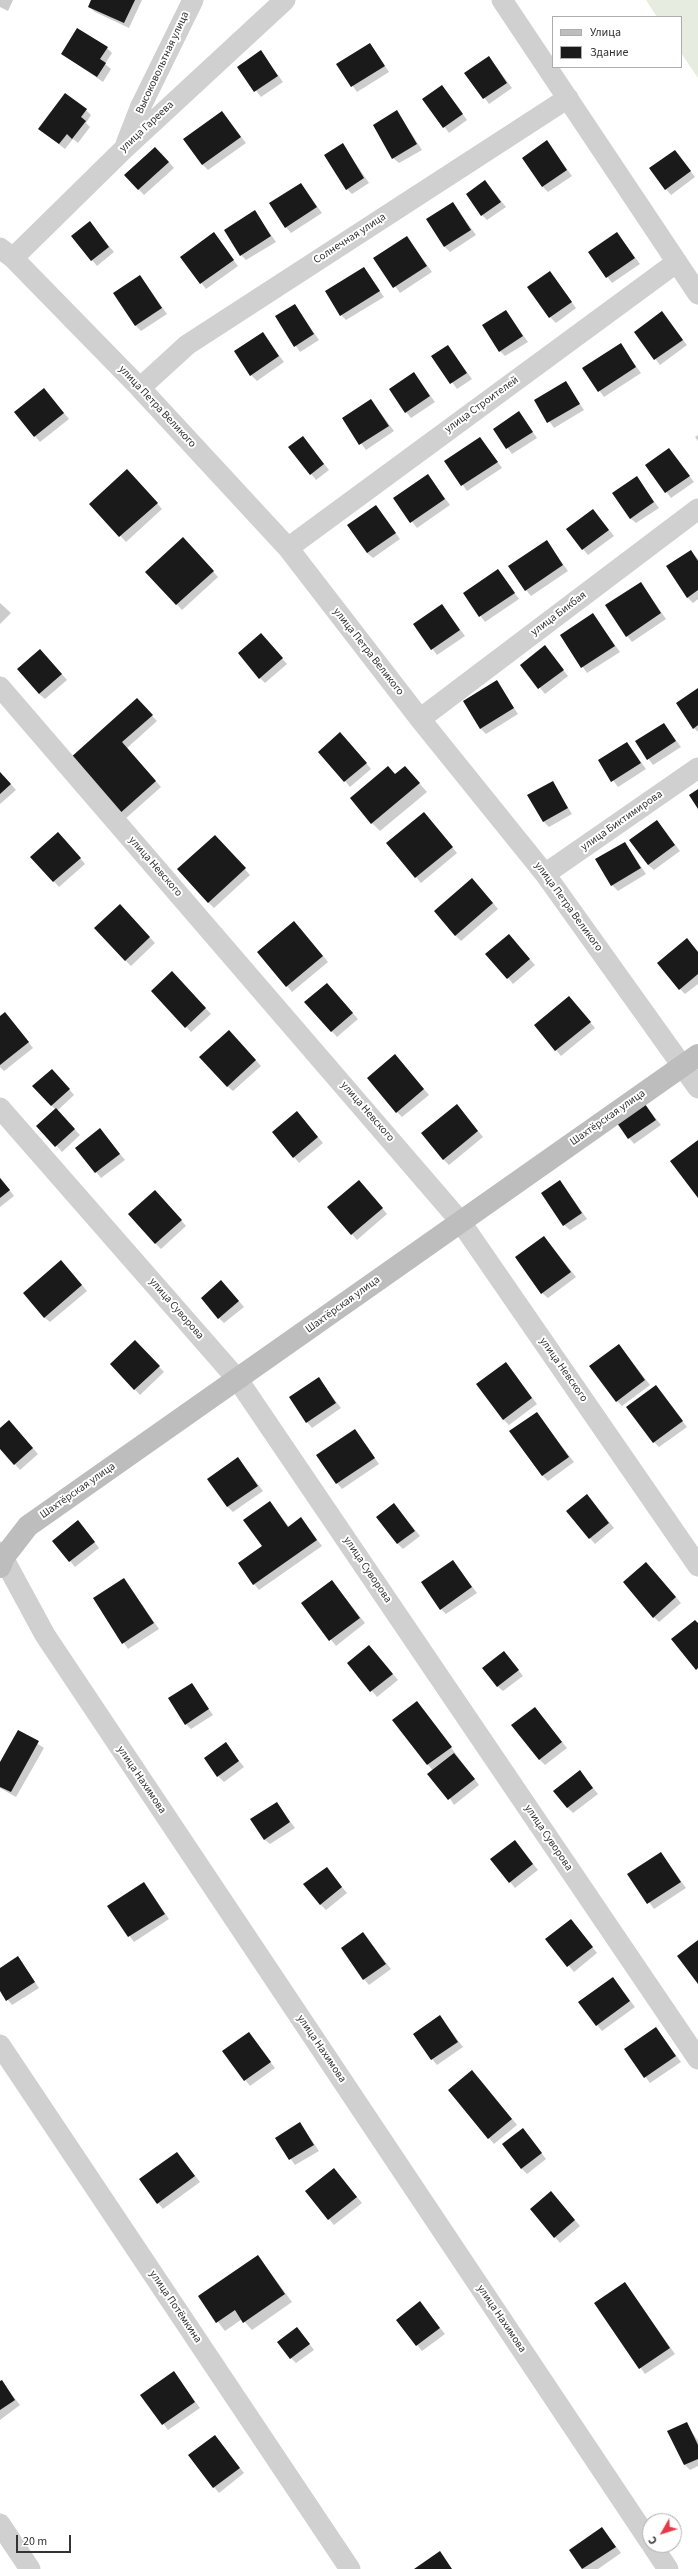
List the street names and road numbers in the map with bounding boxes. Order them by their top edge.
street label: Высоковольтная улица [133,10,193,116]
street label: улица Гареева [117,99,177,155]
street label: Солнечная улица [311,211,389,267]
street label: улица Петра Великого [116,363,198,451]
street label: улица Строителей [442,374,522,436]
street label: улица Бикбая [529,589,589,639]
street label: улица Петра Великого [330,606,406,698]
street label: улица Биктимирова [579,788,665,854]
street label: улица Невского [125,834,185,900]
street label: улица Петра Великого [531,860,605,954]
street label: улица Невского [337,1079,397,1145]
street label: Шахтёрская улица [568,1087,648,1149]
street label: Шахтёрская улица [303,1274,383,1336]
street label: улица Суворова [146,1276,206,1342]
street label: улица Невского [536,1335,590,1405]
street label: Шахтёрская улица [38,1460,118,1522]
street label: улица Суворова [340,1534,394,1606]
street label: улица Нахимова [113,1744,169,1816]
street label: улица Суворова [521,1802,575,1874]
street label: улица Нахимова [293,2013,349,2085]
street label: улица Потёмкина [146,2268,204,2346]
street label: улица Нахимова [473,2283,529,2355]

